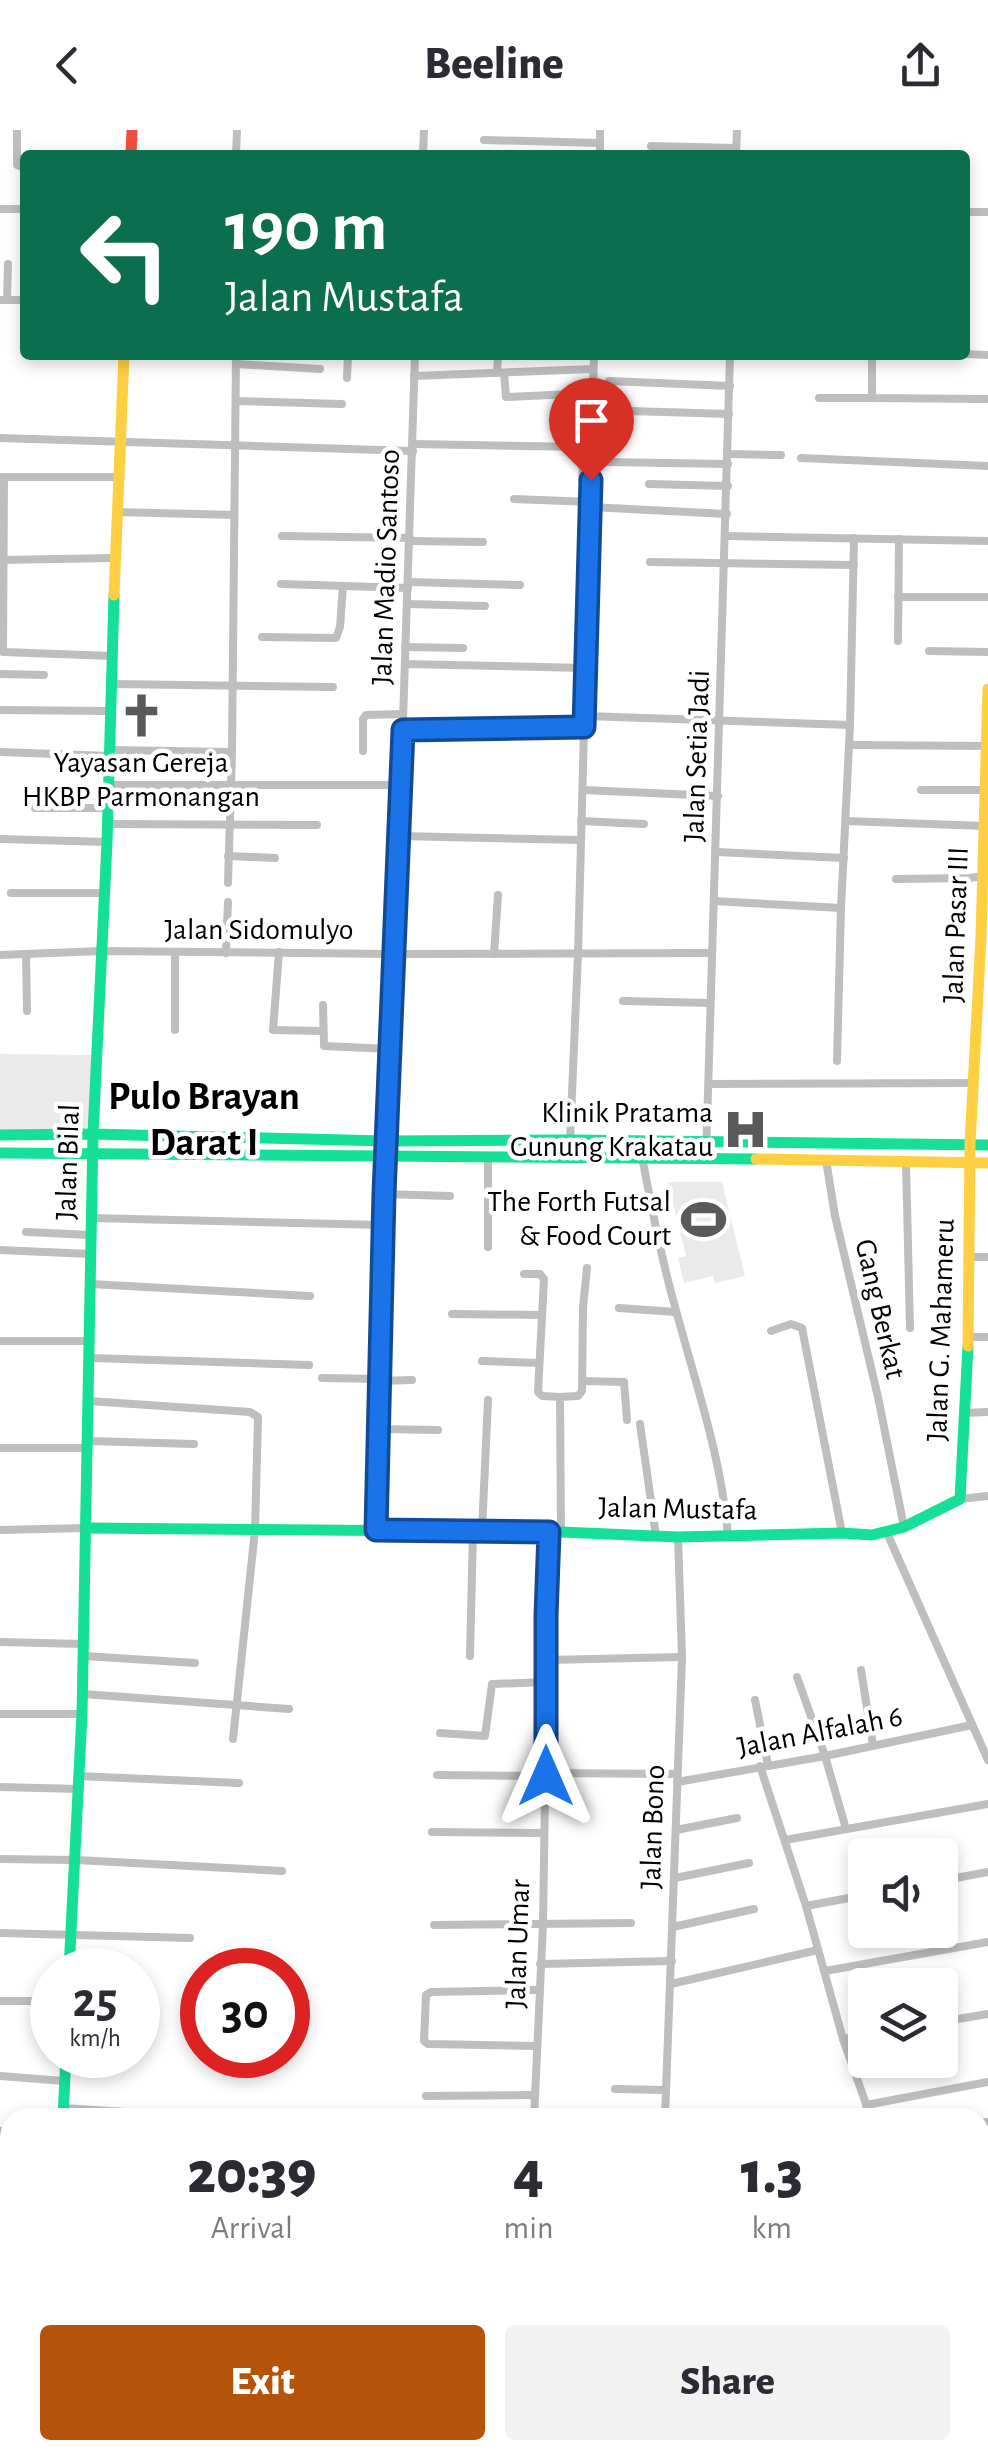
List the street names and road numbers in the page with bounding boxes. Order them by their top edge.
street label: Jalan Madio Santoso [367,449,405,685]
street label: Jalan Setia Jadi [679,669,715,843]
street label: Jalan Pasar III [938,846,974,1004]
street label: Jalan Sidomulyo [164,915,354,945]
street label: Jalan Bilal [51,1104,85,1220]
street label: Jalan G. Mahameru [922,1218,960,1442]
street label: Gang Berkat [849,1236,911,1382]
street label: Jalan Mustafa [598,1493,758,1525]
street label: Jalan Alfalah 6 [735,1701,905,1763]
street label: Jalan Bono [636,1764,670,1890]
street label: Jalan Umar [501,1879,535,2009]

